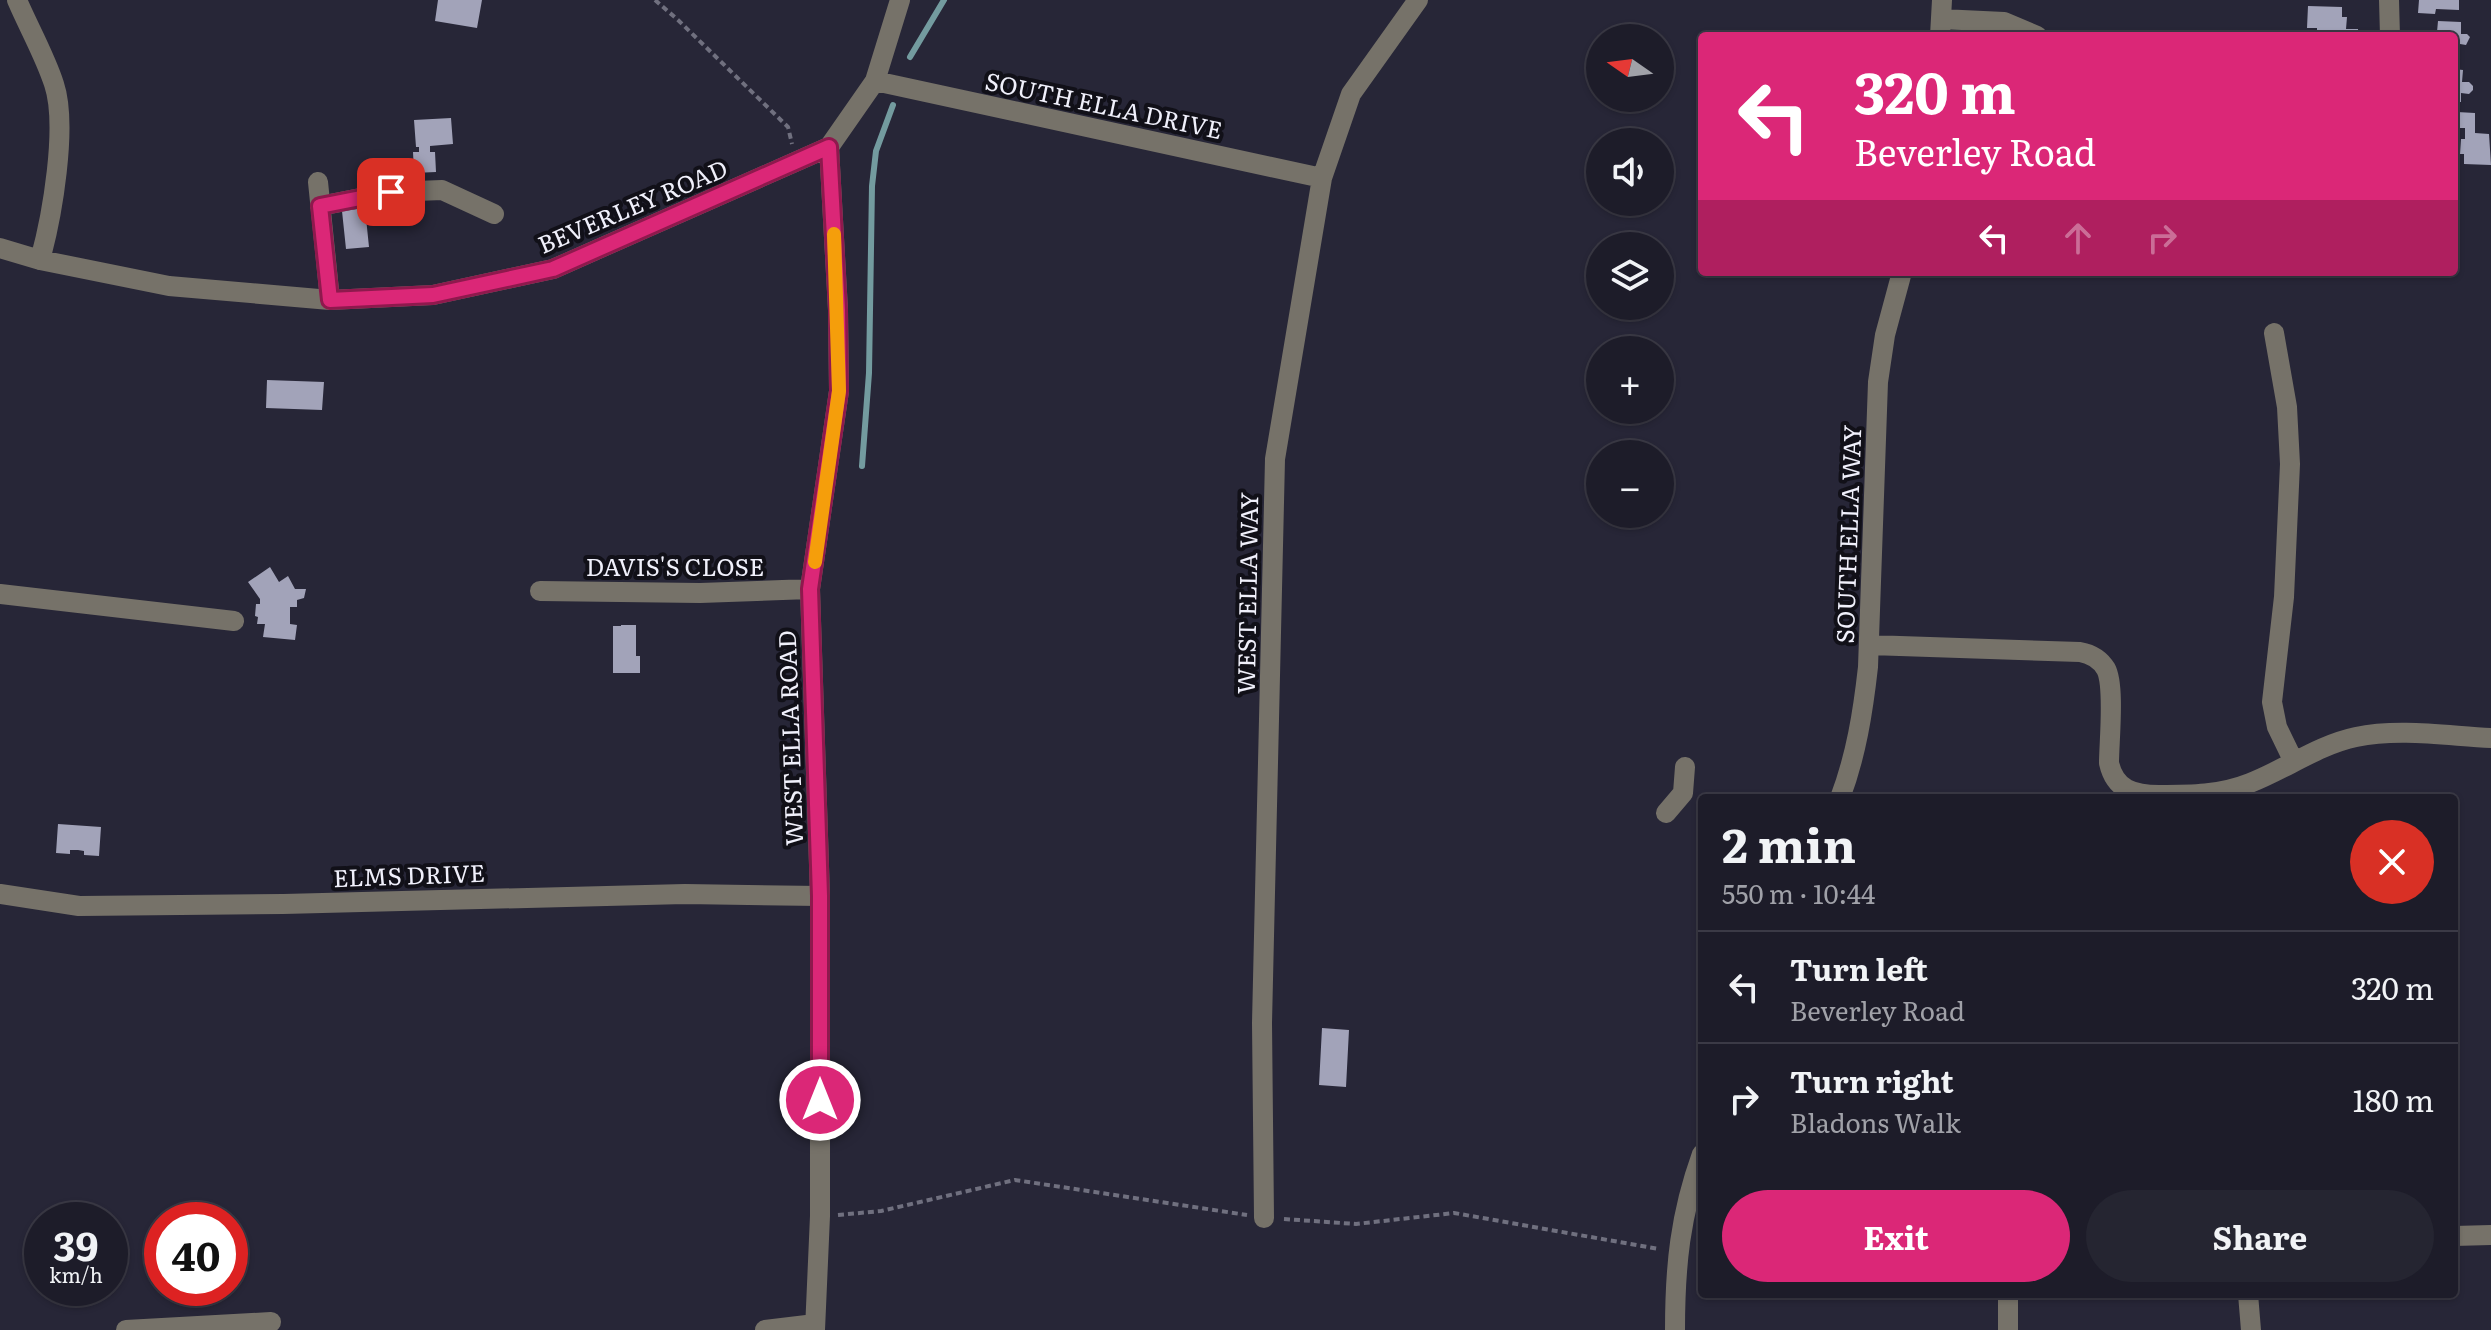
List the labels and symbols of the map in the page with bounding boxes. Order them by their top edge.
north arrow [1586,24,1674,112]
street label: SOUTH ELLA DRIVE [982,62,1226,146]
street label: BEVERLEY ROAD [532,149,732,261]
pin [357,158,425,226]
street label: SOUTH ELLA WAY [1826,424,1868,644]
street label: WEST ELLA WAY [1227,492,1265,694]
street label: DAVIS'S CLOSE [586,548,764,583]
street label: WEST ELLA ROAD [768,630,810,846]
street label: ELMS DRIVE [332,854,486,894]
position arrow [778,1058,862,1142]
speed limit sign: 40 [144,1202,248,1306]

